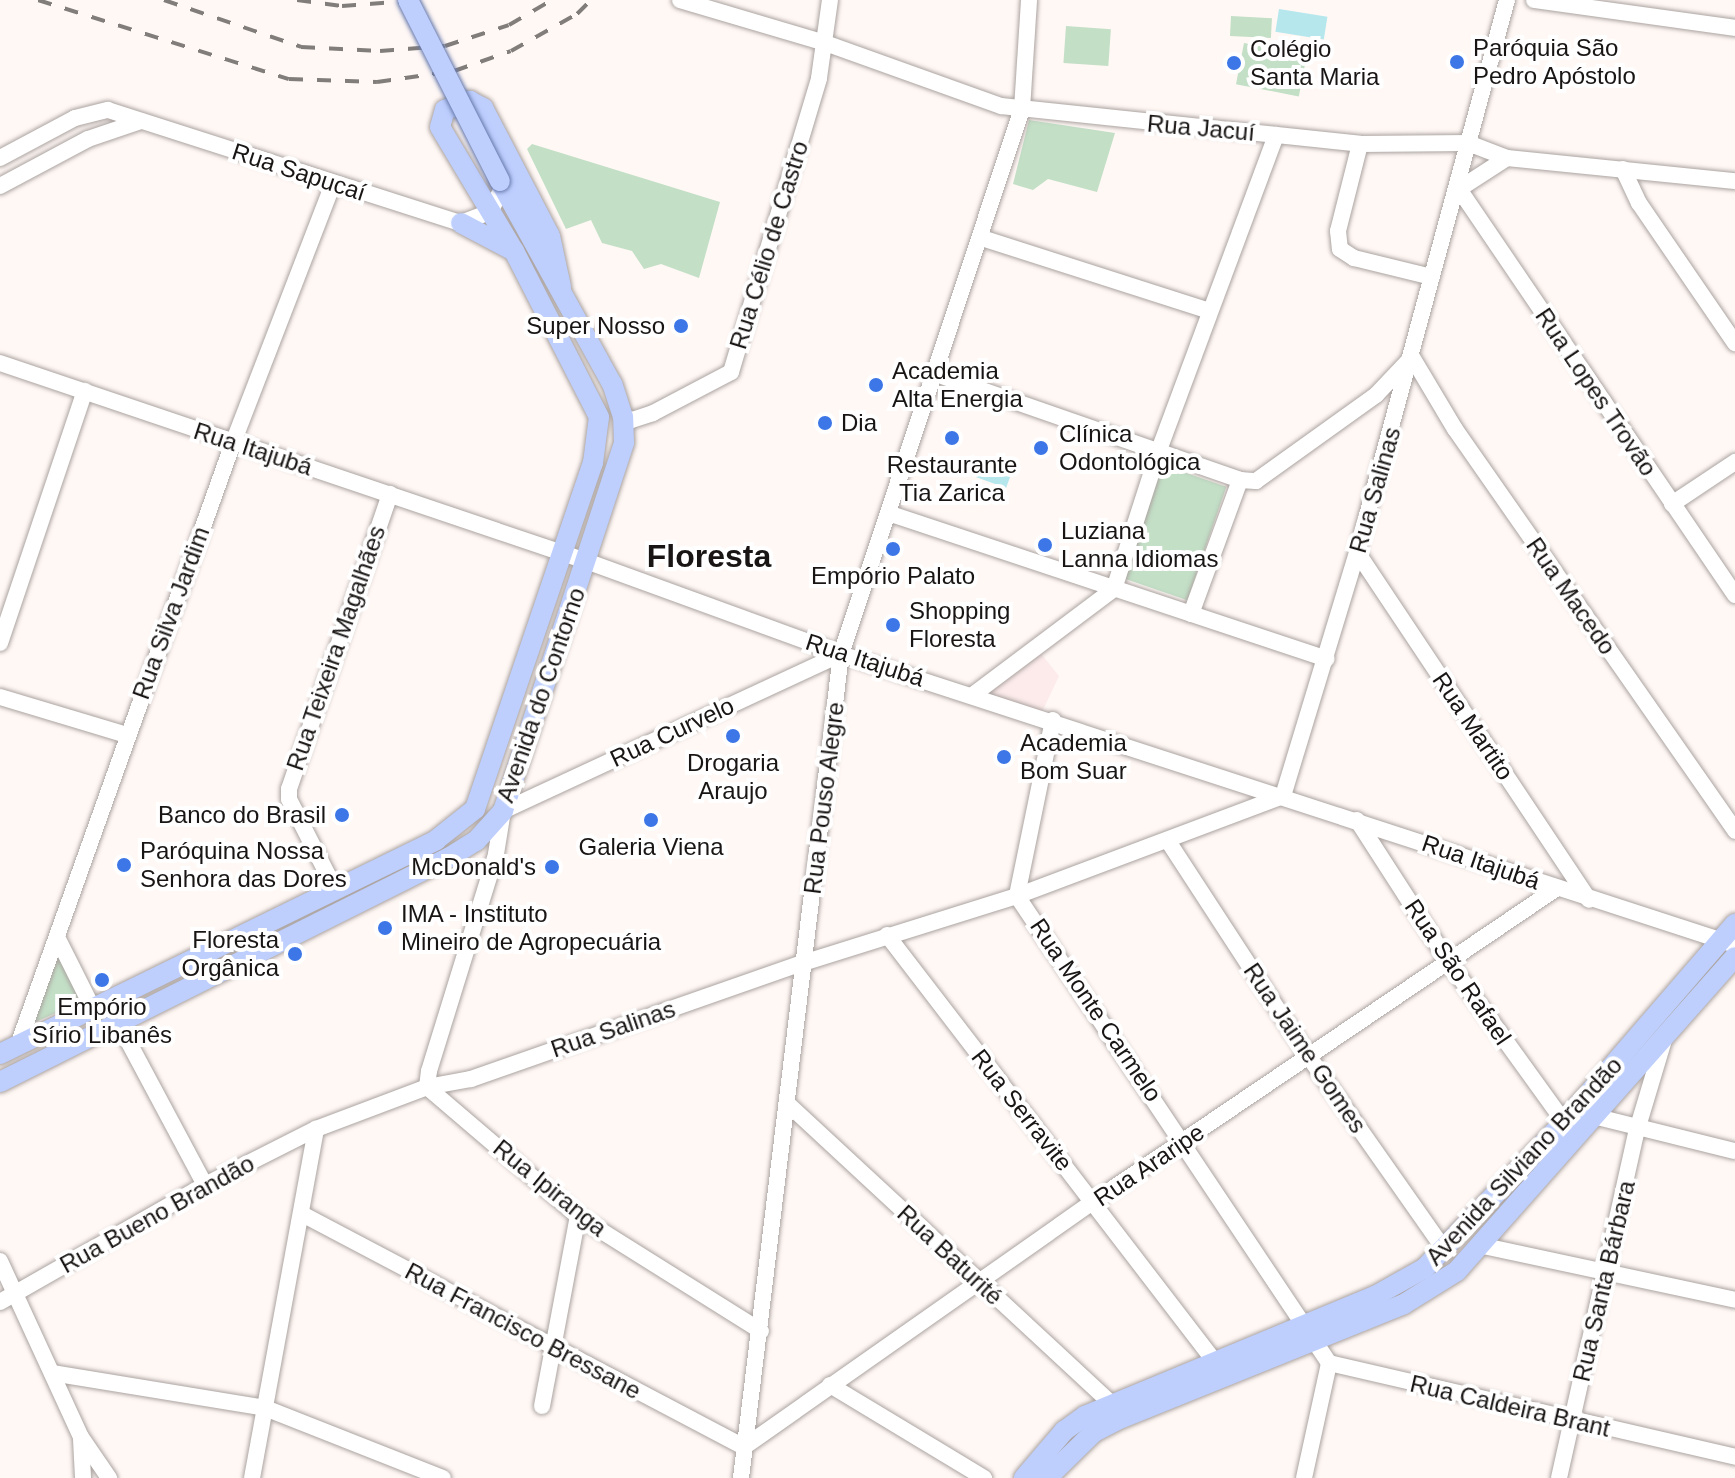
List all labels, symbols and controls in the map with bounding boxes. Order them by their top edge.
place label: Paróquia São Pedro Apóstolo [1473,34,1637,90]
place label: Colégio Santa Maria [1250,35,1379,91]
marker: Paróquia São Pedro Apóstolo [1448,53,1466,71]
marker: Colégio Santa Maria [1225,54,1243,72]
street label: Rua Jacuí [1146,109,1256,147]
street label: Rua Sapucaí [229,137,369,207]
street label: Rua Célio de Castro [724,137,814,353]
street label: Rua Lopes Trovão [1529,302,1663,482]
place label: Super Nosso [526,312,665,340]
marker: Super Nosso [672,317,690,335]
place label: Academia Alta Energia [892,357,1023,413]
marker: Academia Alta Energia [867,376,885,394]
place label: Dia [841,409,877,437]
marker: Dia [816,414,834,432]
street label: Rua Itajubá [190,416,316,482]
place label: Clínica Odontológica [1059,420,1200,476]
street label: Rua Salinas [1343,424,1407,556]
marker: Restaurante Tia Zarica [943,429,961,447]
marker: Clínica Odontológica [1030,437,1052,459]
place label: Restaurante Tia Zarica [887,451,1017,507]
place label: Luziana Lanna Idiomas [1061,517,1218,573]
street label: Rua Teixeira Magalhães [280,522,392,774]
street label: Rua Silva Jardim [126,523,216,703]
street label: Rua Macedo [1520,532,1622,660]
marker: Luziana Lanna Idiomas [1036,536,1054,554]
district label: Floresta [647,537,771,575]
marker: Empório Palato [884,540,902,558]
place label: Empório Palato [811,562,975,590]
street label: Avenida do Contorno [491,584,591,806]
place label: Shopping Floresta [909,597,1010,653]
marker: Shopping Floresta [884,616,902,634]
street label: Rua Itajubá [802,627,928,693]
street label: Rua Martito [1426,667,1520,785]
street label: Rua Curvelo [605,691,739,773]
street label: Rua Pouso Alegre [798,700,850,896]
marker: Drogaria Araujo [724,727,742,745]
place label: Academia Bom Suar [1020,729,1127,785]
marker: Academia Bom Suar [995,748,1013,766]
place label: Drogaria Araujo [687,749,779,805]
place label: Banco do Brasil [158,801,326,829]
marker: Banco do Brasil [333,806,351,824]
marker: Galeria Viena [642,811,660,829]
street label: Rua Itajubá [1418,828,1544,896]
place label: Galeria Viena [579,833,723,861]
place label: Paróquina Nossa Senhora das Dores [140,837,347,893]
place label: McDonald's [411,853,536,881]
marker: Paróquina Nossa Senhora das Dores [115,856,133,874]
marker: McDonald's [543,858,561,876]
street label: Rua São Rafael [1399,894,1517,1050]
place label: IMA - Instituto Mineiro de Agropecuária [401,900,662,956]
street label: Rua Monte Carmelo [1024,913,1168,1107]
marker: IMA - Instituto Mineiro de Agropecuária [376,919,394,937]
place label: Floresta Orgânica [182,926,279,982]
marker: Floresta Orgânica [286,945,304,963]
street label: Rua Jaime Gomes [1237,958,1373,1138]
marker: Empório Sírio Libanês [93,971,111,989]
place label: Empório Sírio Libanês [32,993,172,1049]
street label: Rua Salinas [547,994,679,1064]
street label: Rua Serravite [965,1043,1079,1177]
street label: Avenida Silviano Brandão [1420,1051,1628,1271]
street label: Rua Araripe [1088,1117,1210,1213]
street label: Rua Ipiranga [488,1134,612,1242]
street label: Rua Bueno Brandão [55,1149,259,1279]
street label: Rua Santa Bárbara [1567,1178,1641,1384]
street label: Rua Baturité [891,1199,1009,1311]
street label: Rua Francisco Bressane [400,1257,646,1405]
street label: Rua Caldeira Brant [1407,1369,1613,1443]

